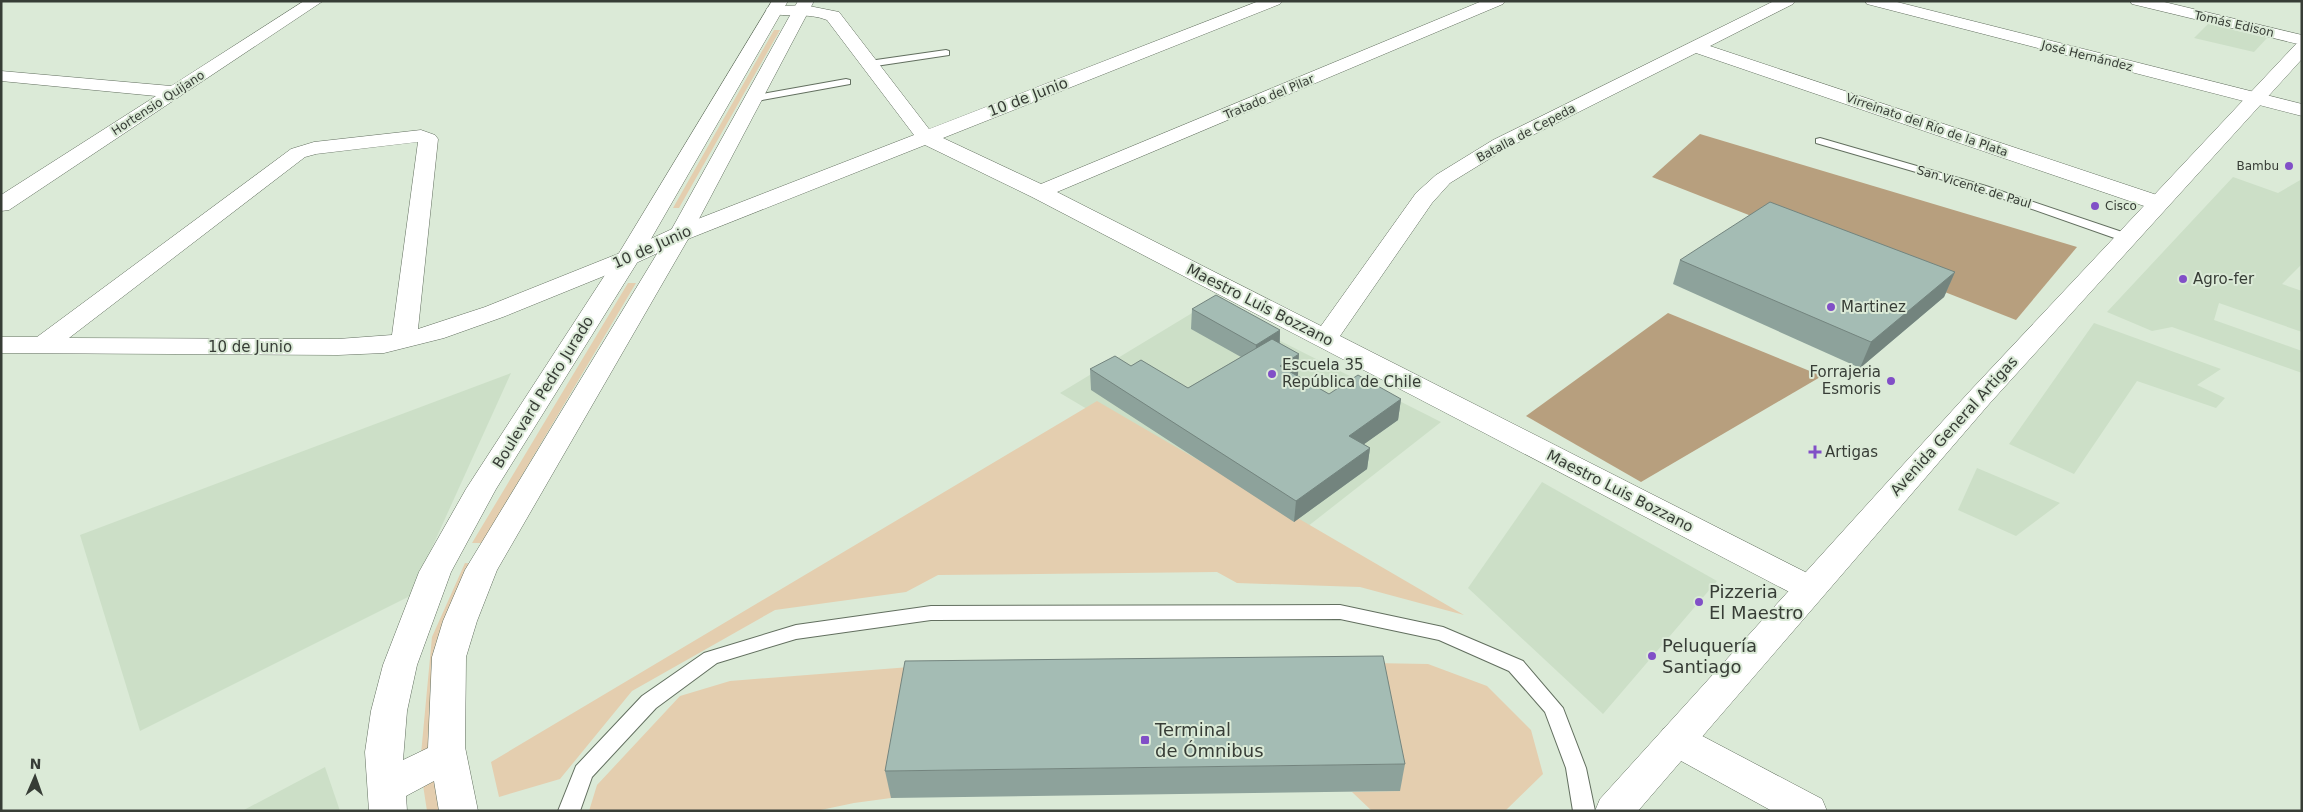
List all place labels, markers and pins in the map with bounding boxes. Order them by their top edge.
place label: Bambu [2237,159,2279,173]
marker: Bambu [2283,160,2295,172]
place label: Cisco [2105,199,2137,213]
marker: Cisco [2089,200,2101,212]
place label: Agro-fer [2193,270,2255,288]
marker: Agro-fer [2177,273,2189,285]
place label: Martinez [1841,298,1906,316]
marker: Martinez [1825,301,1837,313]
place label: Escuela 35 República de Chile [1282,356,1421,391]
place label: Forrajeria Esmoris [1810,363,1881,398]
marker: Escuela 35 República de Chile [1266,368,1278,380]
marker: Forrajeria Esmoris [1885,375,1897,387]
place label: Artigas [1825,443,1878,461]
marker: Artigas [1809,446,1821,458]
place label: Pizzeria El Maestro [1709,581,1803,623]
marker: Pizzeria El Maestro [1693,596,1705,608]
place label: Peluquería Santiago [1662,635,1757,677]
marker: Peluquería Santiago [1646,650,1658,662]
place label: Terminal de Ómnibus [1154,719,1264,761]
marker: Terminal de Ómnibus [1139,734,1151,746]

